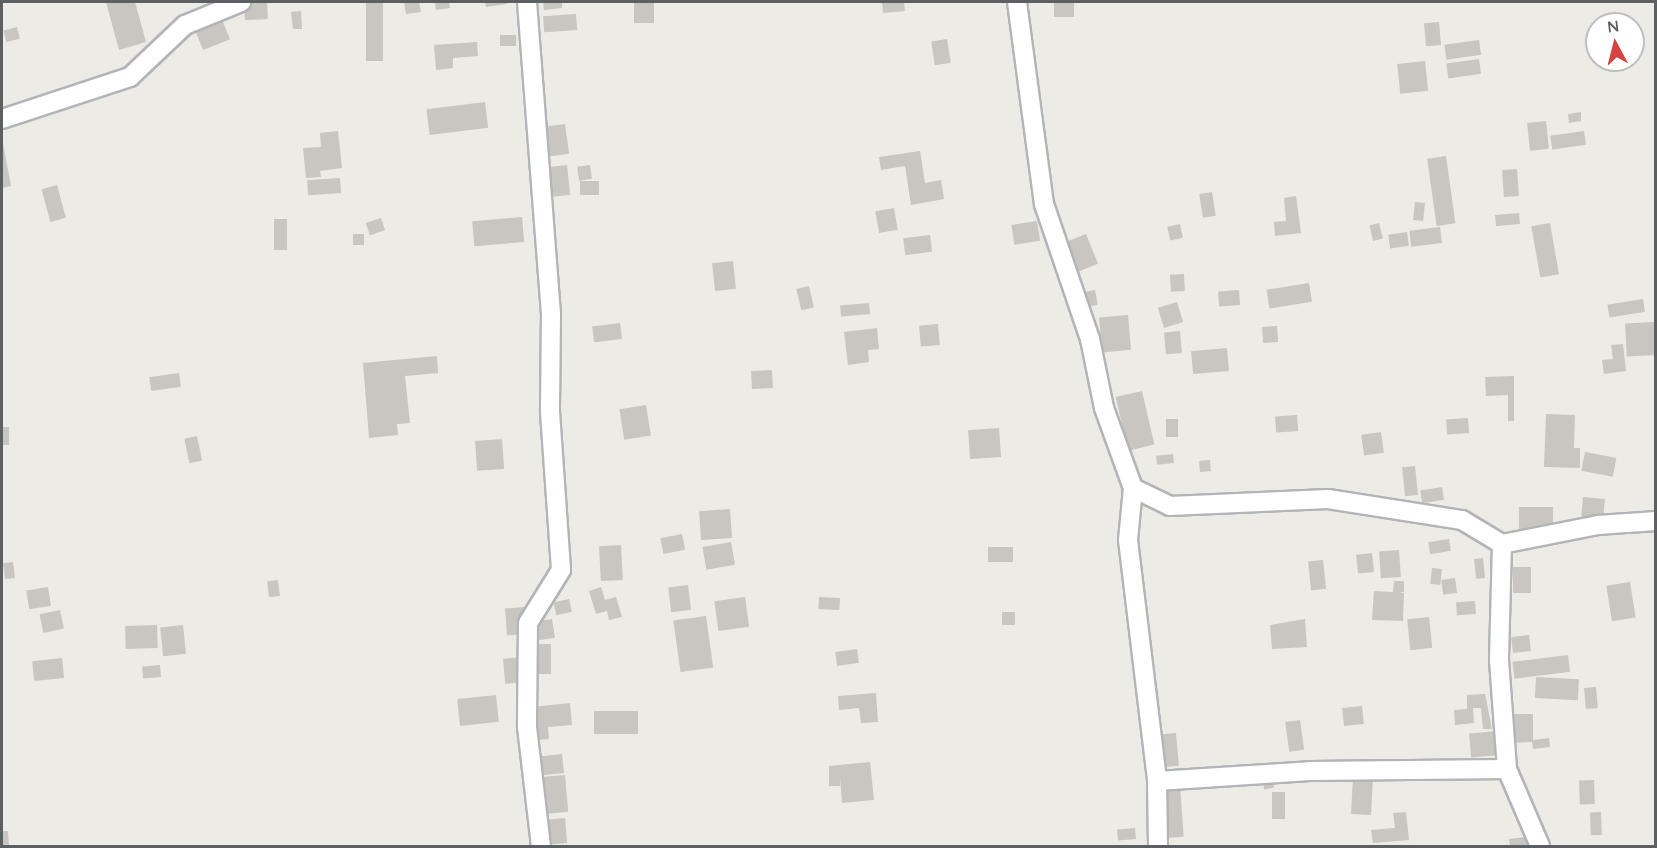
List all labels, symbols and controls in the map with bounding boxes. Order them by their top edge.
north arrow [1585,12,1645,72]
text: N [1606,15,1620,37]

